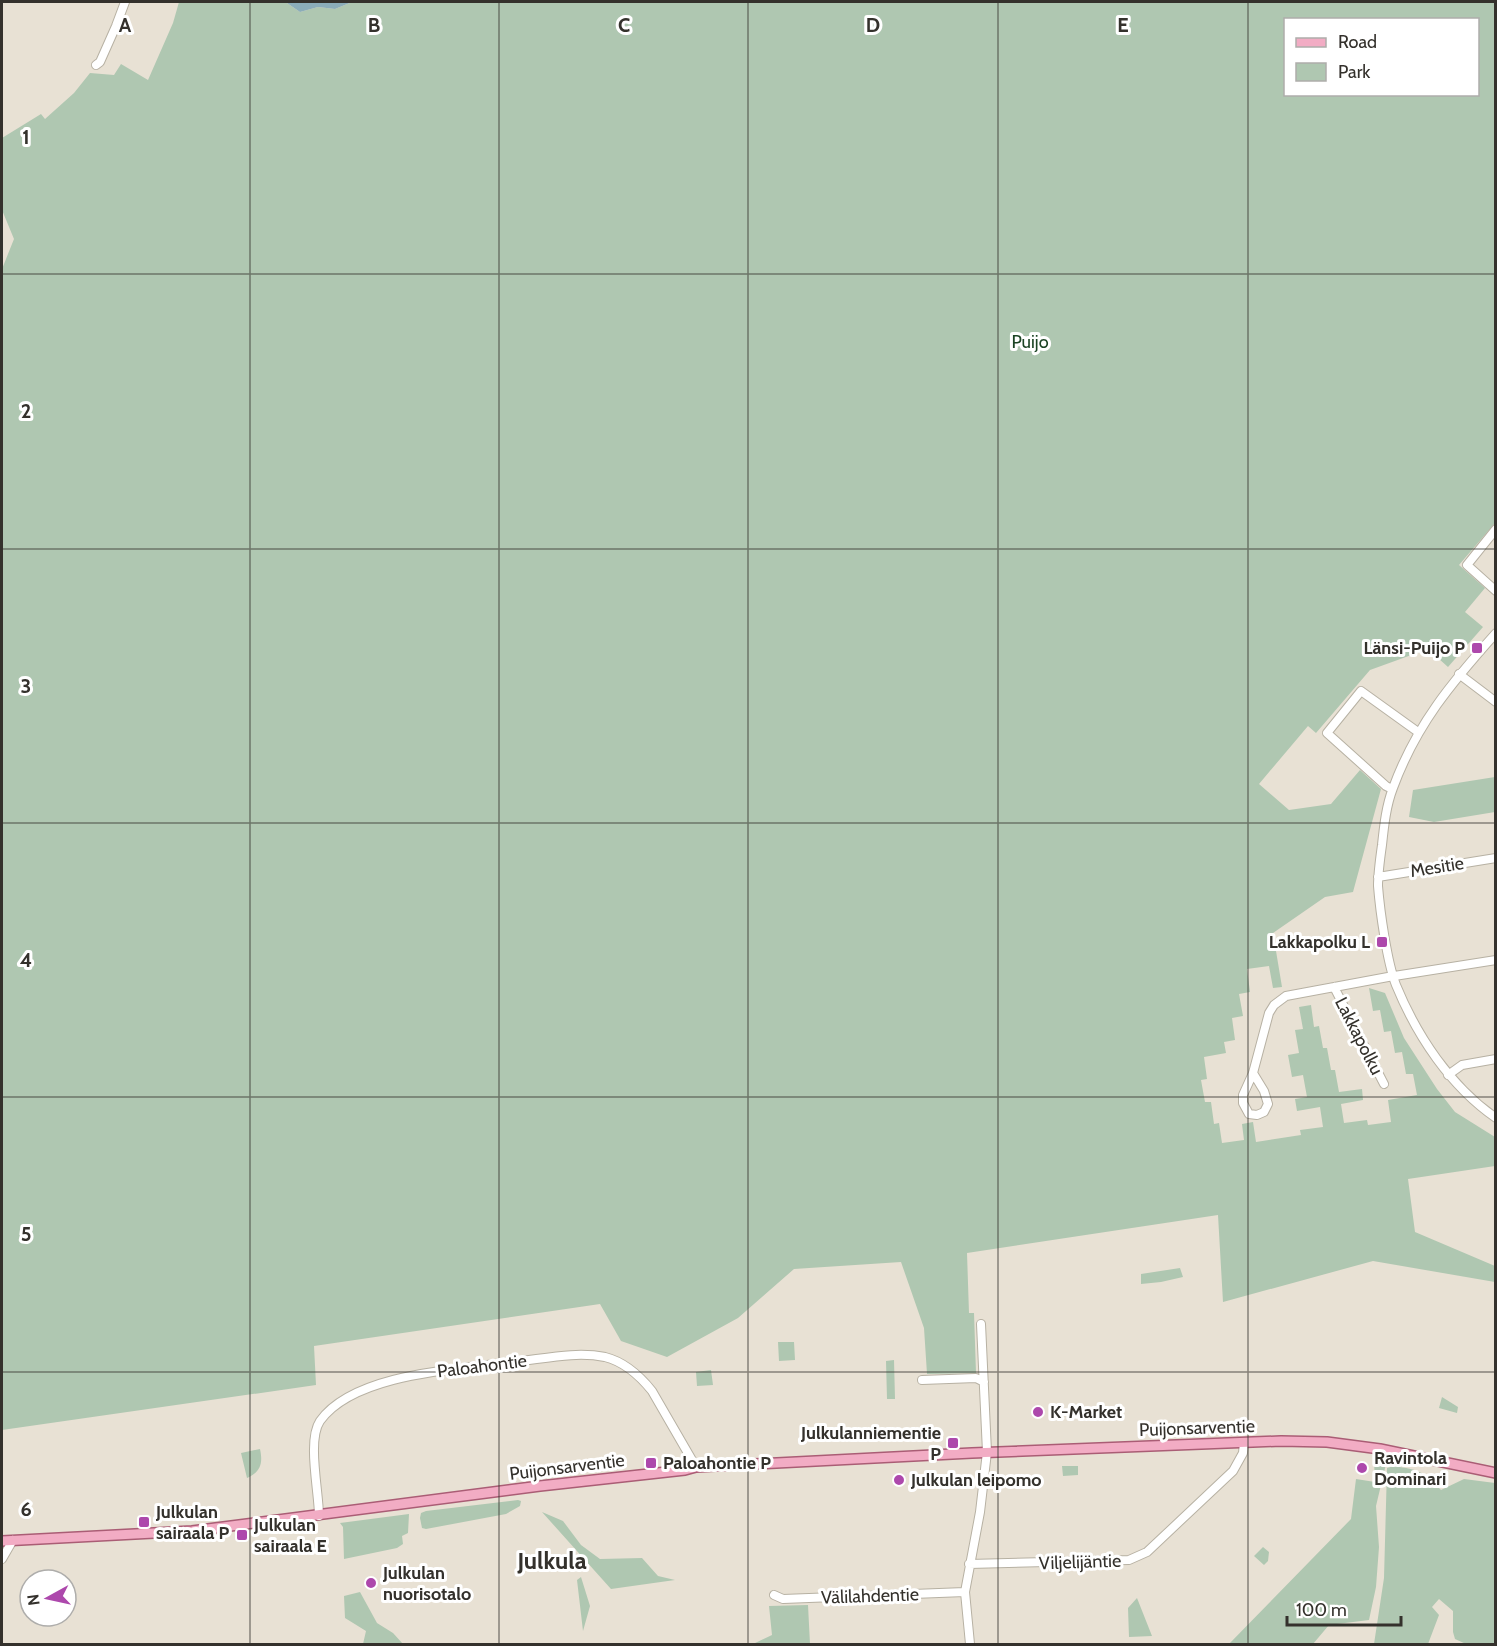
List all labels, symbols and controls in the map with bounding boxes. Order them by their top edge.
text: A [119,13,132,37]
text: B [368,13,380,37]
text: C [618,13,630,37]
text: D [866,13,880,37]
text: E [1117,13,1129,37]
legend [1284,18,1479,96]
text: Road [1338,31,1377,53]
text: Park [1338,61,1371,83]
text: 1 [22,125,30,149]
park label: Puijo [1011,331,1049,353]
text: 2 [21,399,31,423]
place label: Länsi-Puijo P [1363,637,1465,659]
marker: Länsi-Puijo P [1470,641,1484,655]
text: 3 [21,674,31,698]
street label: Mesitie [1409,852,1465,882]
place label: Lakkapolku L [1269,931,1370,953]
marker: Lakkapolku L [1375,935,1389,949]
text: 4 [20,948,32,972]
street label: Lakkapolku [1330,994,1388,1078]
text: 5 [21,1222,31,1246]
street label: Paloahontie [436,1350,528,1382]
place label: K-Market [1050,1401,1122,1423]
marker: K-Market [1031,1405,1045,1419]
street label: Puijonsarventie [1139,1415,1255,1441]
place label: Julkulanniementie P [800,1422,941,1465]
marker: Julkulanniementie P [946,1436,960,1450]
place label: Ravintola Dominari [1374,1447,1447,1490]
street label: Puijonsarventie [508,1449,626,1485]
place label: Paloahontie P [663,1452,771,1474]
marker: Paloahontie P [644,1456,658,1470]
marker: Ravintola Dominari [1355,1461,1369,1475]
place label: Julkulan leipomo [910,1469,1042,1491]
marker: Julkulan leipomo [892,1473,906,1487]
text: 6 [20,1497,32,1521]
place label: Julkulan sairaala P [155,1501,229,1544]
place label: Julkulan sairaala E [253,1514,327,1557]
marker: Julkulan sairaala P [137,1515,151,1529]
marker: Julkulan sairaala E [235,1528,249,1542]
district label: Julkula [516,1546,587,1575]
street label: Viljelijäntie [1038,1550,1122,1574]
place label: Julkulan nuorisotalo [382,1562,471,1605]
north arrow [18,1568,78,1628]
marker: Julkulan nuorisotalo [364,1576,378,1590]
street label: Välilahdentie [821,1583,919,1609]
scale bar [1287,1589,1401,1627]
text: N [23,1593,44,1607]
text: 100 m [1296,1599,1347,1621]

